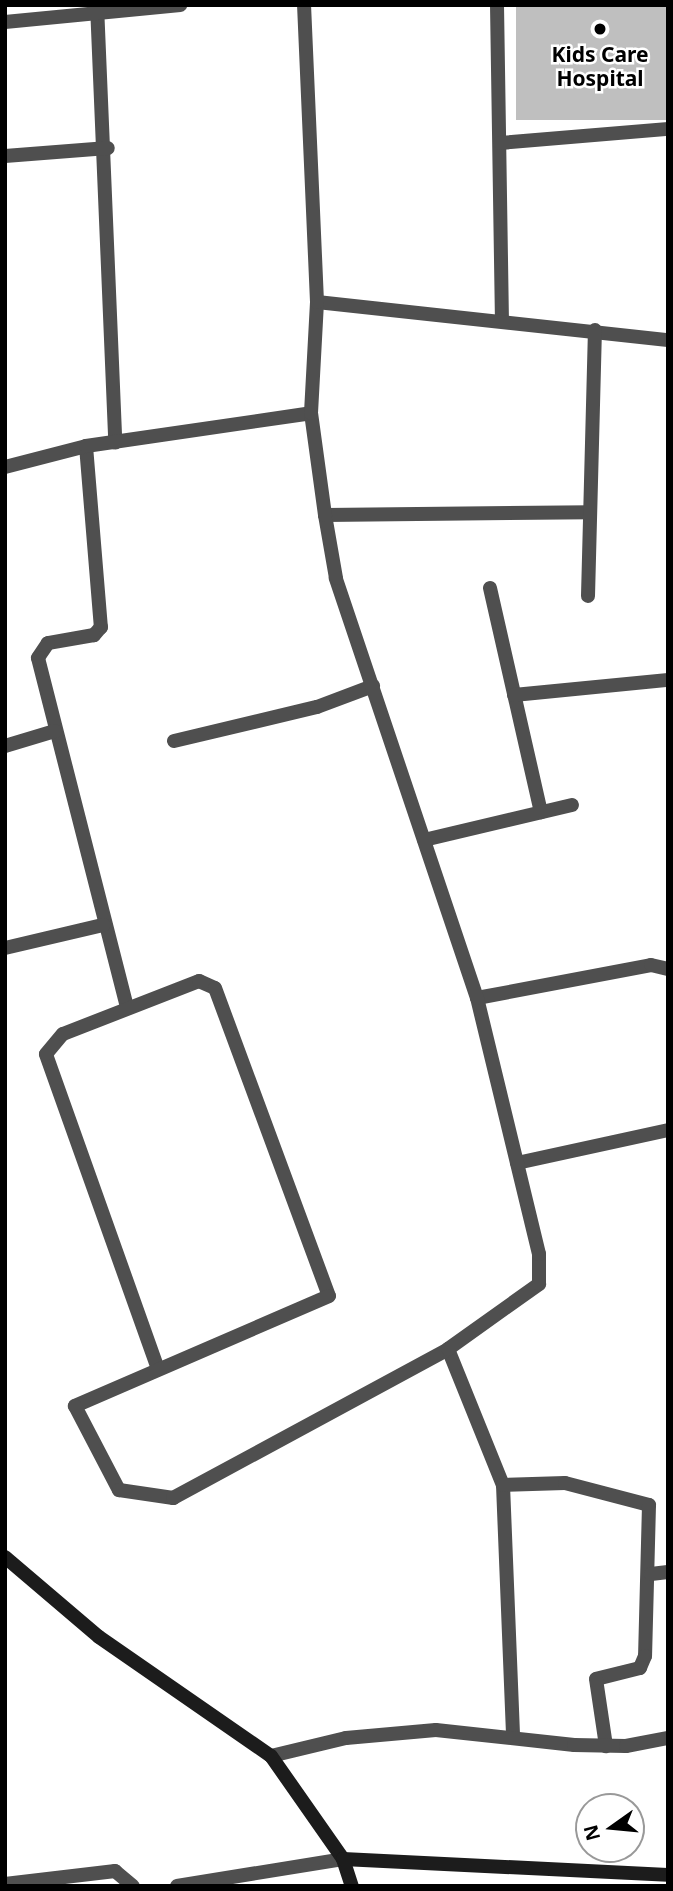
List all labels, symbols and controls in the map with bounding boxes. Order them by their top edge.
marker: Kids Care Hospital [590,19,610,39]
place label: Kids Care Hospital [551,41,649,91]
north arrow [575,1793,645,1863]
text: N [577,1822,606,1844]

